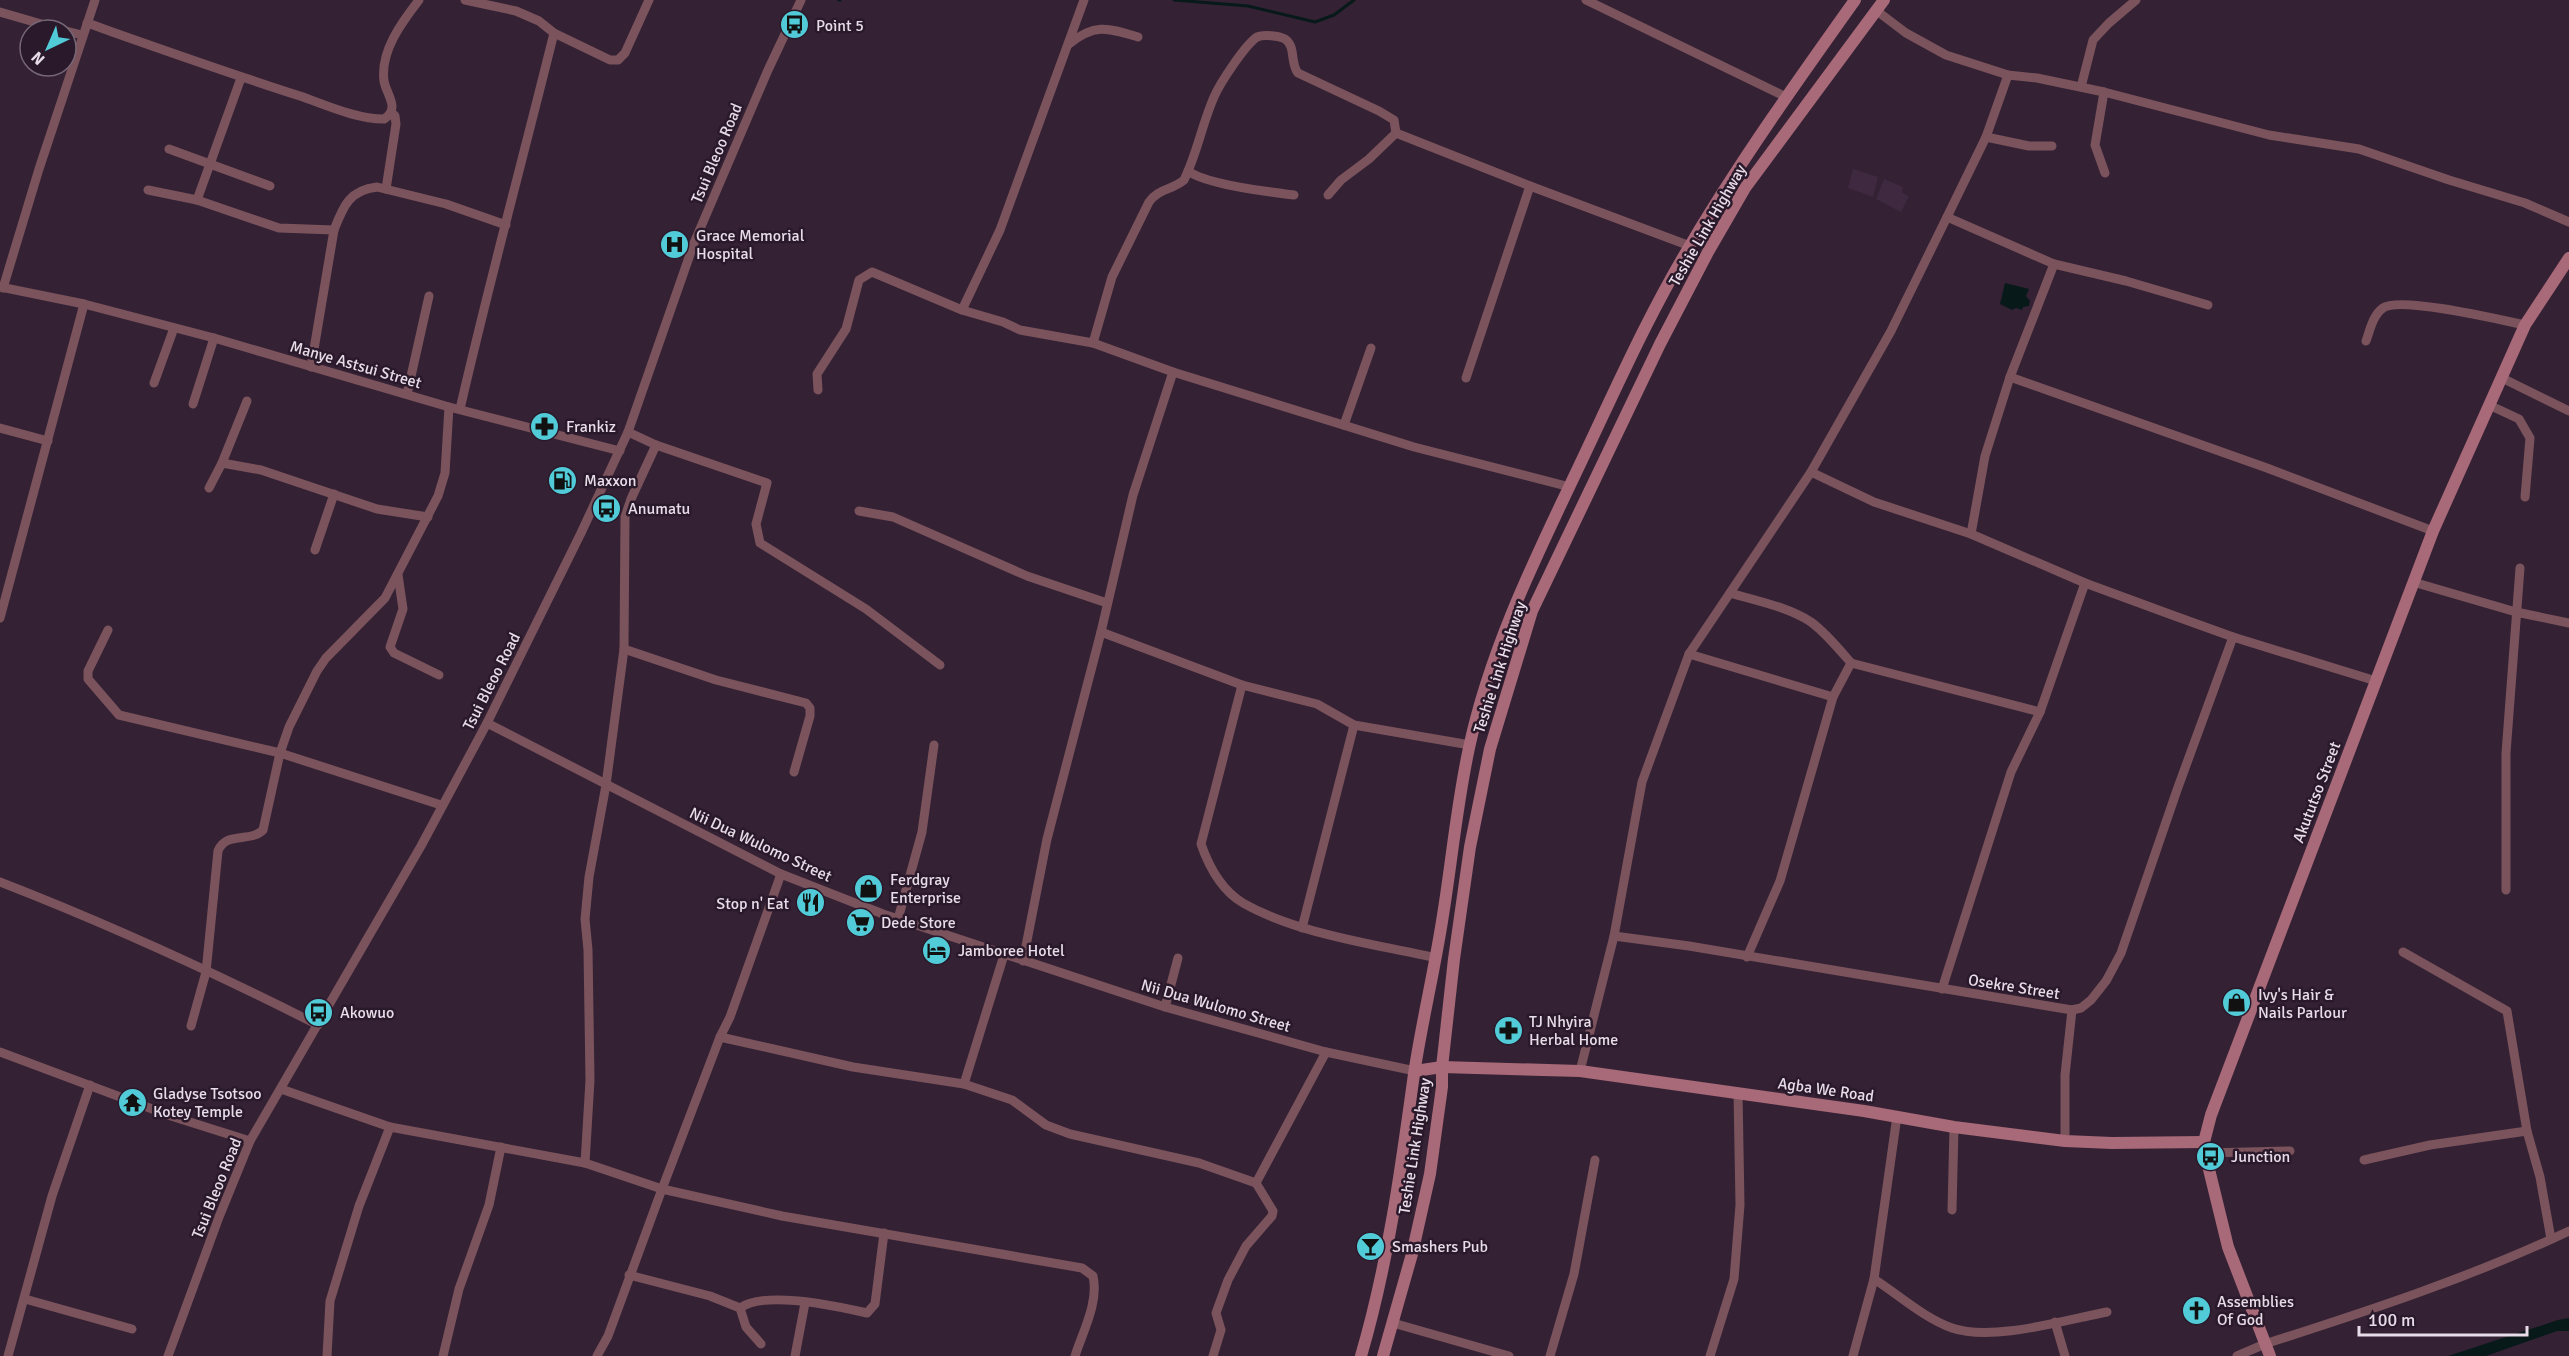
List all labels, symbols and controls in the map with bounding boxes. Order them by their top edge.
bus stop icon: Point 5 [779,9,811,41]
place label: Point 5 [816,16,864,36]
north arrow [18,18,78,78]
text: N [27,47,49,69]
street label: Tsui Bleoo Road [687,100,747,206]
street label: Teshie Link Highway [1665,160,1751,290]
place label: Grace Memorial Hospital [696,226,805,264]
hospital icon: Grace Memorial Hospital [659,228,691,260]
street label: Manye Astsui Street [288,337,424,393]
pharmacy icon: Frankiz [529,410,561,442]
place label: Frankiz [566,417,616,437]
fuel station icon: Maxxon [547,464,579,496]
place label: Maxxon [584,471,637,491]
bus stop icon: Anumatu [591,492,623,524]
place label: Anumatu [628,499,690,519]
street label: Teshie Link Highway [1469,598,1531,736]
street label: Tsui Bleoo Road [459,629,525,734]
street label: Akututso Street [2288,739,2346,846]
street label: Nii Dua Wulomo Street [686,803,835,887]
place label: Ferdgray Enterprise [890,870,961,908]
shop icon: Ferdgray Enterprise [853,872,885,904]
restaurant icon: Stop n' Eat [794,887,826,919]
place label: Stop n' Eat [716,894,789,914]
supermarket icon: Dede Store [844,906,876,938]
place label: Dede Store [881,913,956,933]
hotel icon: Jamboree Hotel [921,934,953,966]
place label: Jamboree Hotel [958,941,1065,961]
street label: Osekre Street [1967,970,2061,1004]
street label: Nii Dua Wulomo Street [1139,975,1293,1037]
place label: Ivy's Hair & Nails Parlour [2258,985,2347,1023]
shop icon: Ivy's Hair & Nails Parlour [2221,987,2253,1019]
bus stop icon: Akowuo [303,996,335,1028]
place label: Akowuo [340,1003,394,1023]
place label: TJ Nhyira Herbal Home [1529,1012,1618,1050]
pharmacy icon: TJ Nhyira Herbal Home [1492,1014,1524,1046]
street label: Agba We Road [1776,1073,1875,1107]
street label: Teshie Link Highway [1394,1076,1436,1216]
place label: Gladyse Tsotsoo Kotey Temple [153,1084,262,1122]
temple icon: Gladyse Tsotsoo Kotey Temple [116,1086,148,1118]
street label: Tsui Bleoo Road [188,1135,246,1242]
bus stop icon: Junction [2194,1140,2226,1172]
place label: Junction [2231,1147,2290,1167]
bar icon: Smashers Pub [1355,1230,1387,1262]
place label: Smashers Pub [1392,1237,1488,1257]
place label: Assemblies Of God [2217,1292,2294,1330]
church icon: Assemblies Of God [2180,1294,2212,1326]
scale bar [2359,1299,2527,1337]
text: 100 m [2368,1309,2415,1331]

